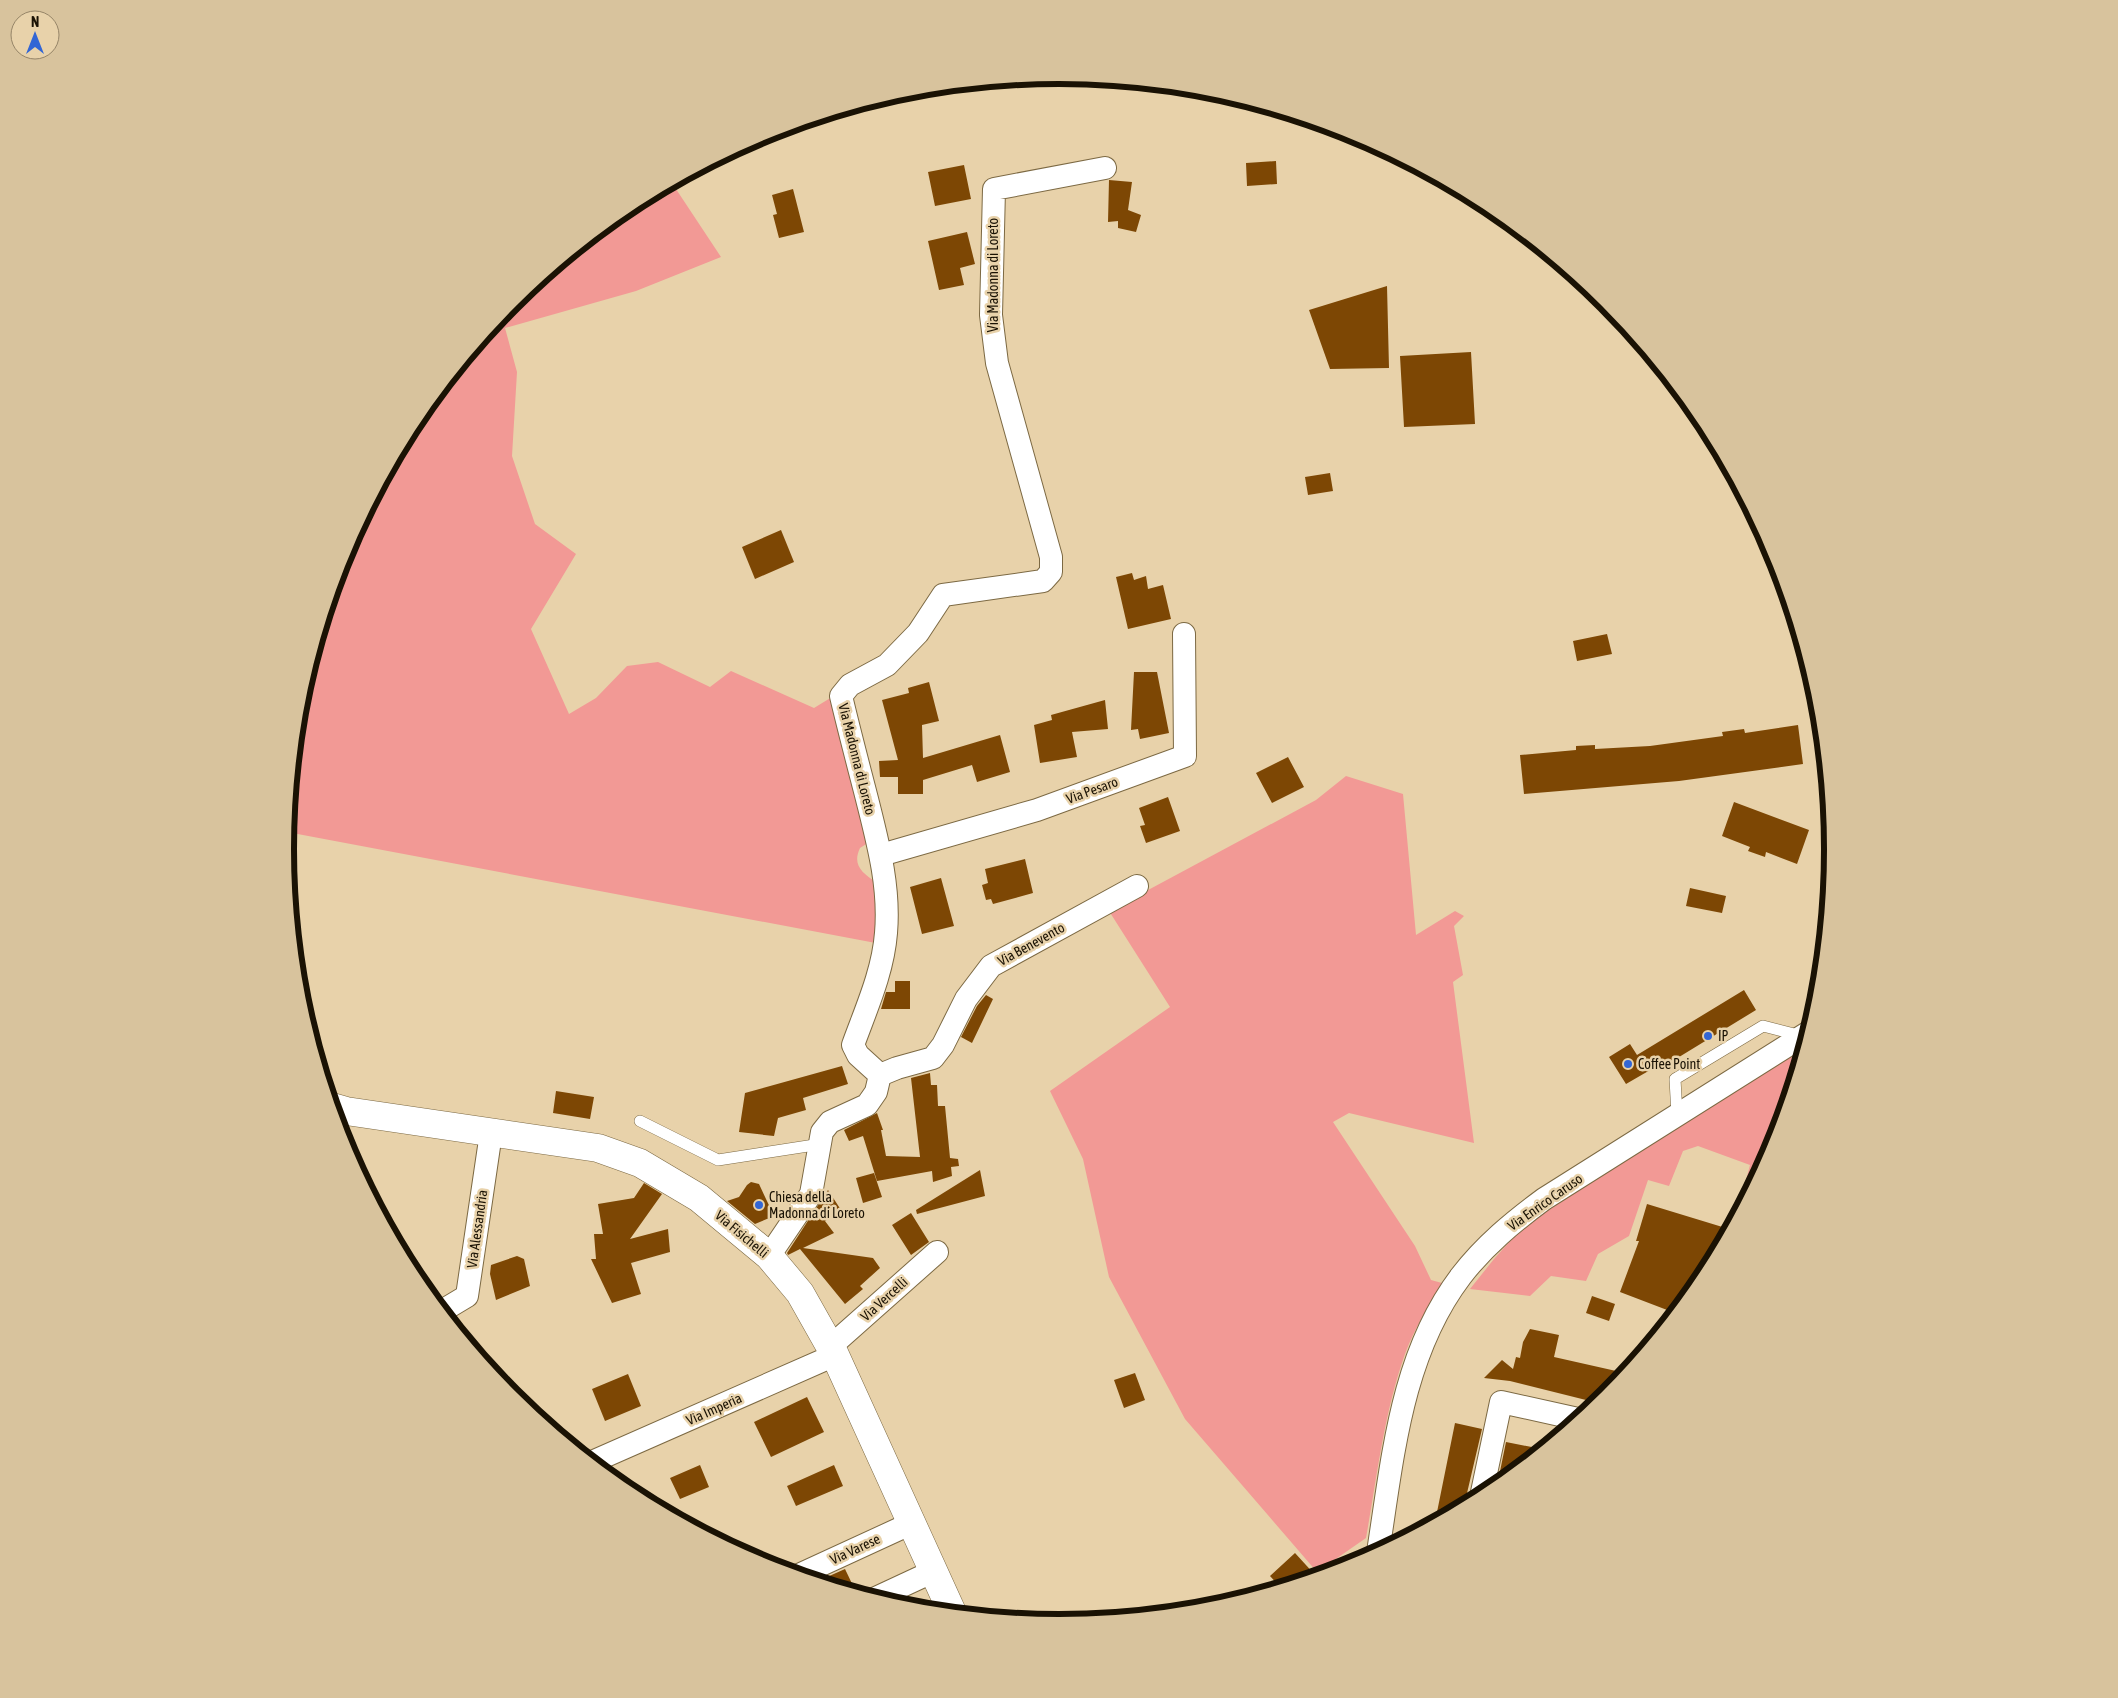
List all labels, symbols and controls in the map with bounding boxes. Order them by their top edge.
north arrow [10,10,60,60]
text: N [31,14,39,30]
street label: Via Madonna di Loreto [985,218,1001,332]
street label: Via Madonna di Loreto [835,702,879,816]
street label: Via Pesaro [1064,773,1120,807]
street label: Via Benevento [995,919,1067,969]
place label: IP [1718,1028,1729,1044]
marker: IP [1702,1030,1714,1042]
place label: Coffee Point [1638,1056,1700,1072]
marker: Coffee Point [1622,1058,1634,1070]
street label: Via Enrico Caruso [1505,1170,1585,1234]
street label: Via Alessandria [464,1189,490,1269]
place label: Chiesa della Madonna di Loreto [769,1189,865,1221]
marker: Chiesa della Madonna di Loreto [753,1199,765,1211]
street label: Via Fisichelli [712,1207,772,1261]
street label: Via Vercelli [857,1274,911,1324]
street label: Via Imperia [684,1390,744,1428]
street label: Via Varese [827,1530,883,1568]

